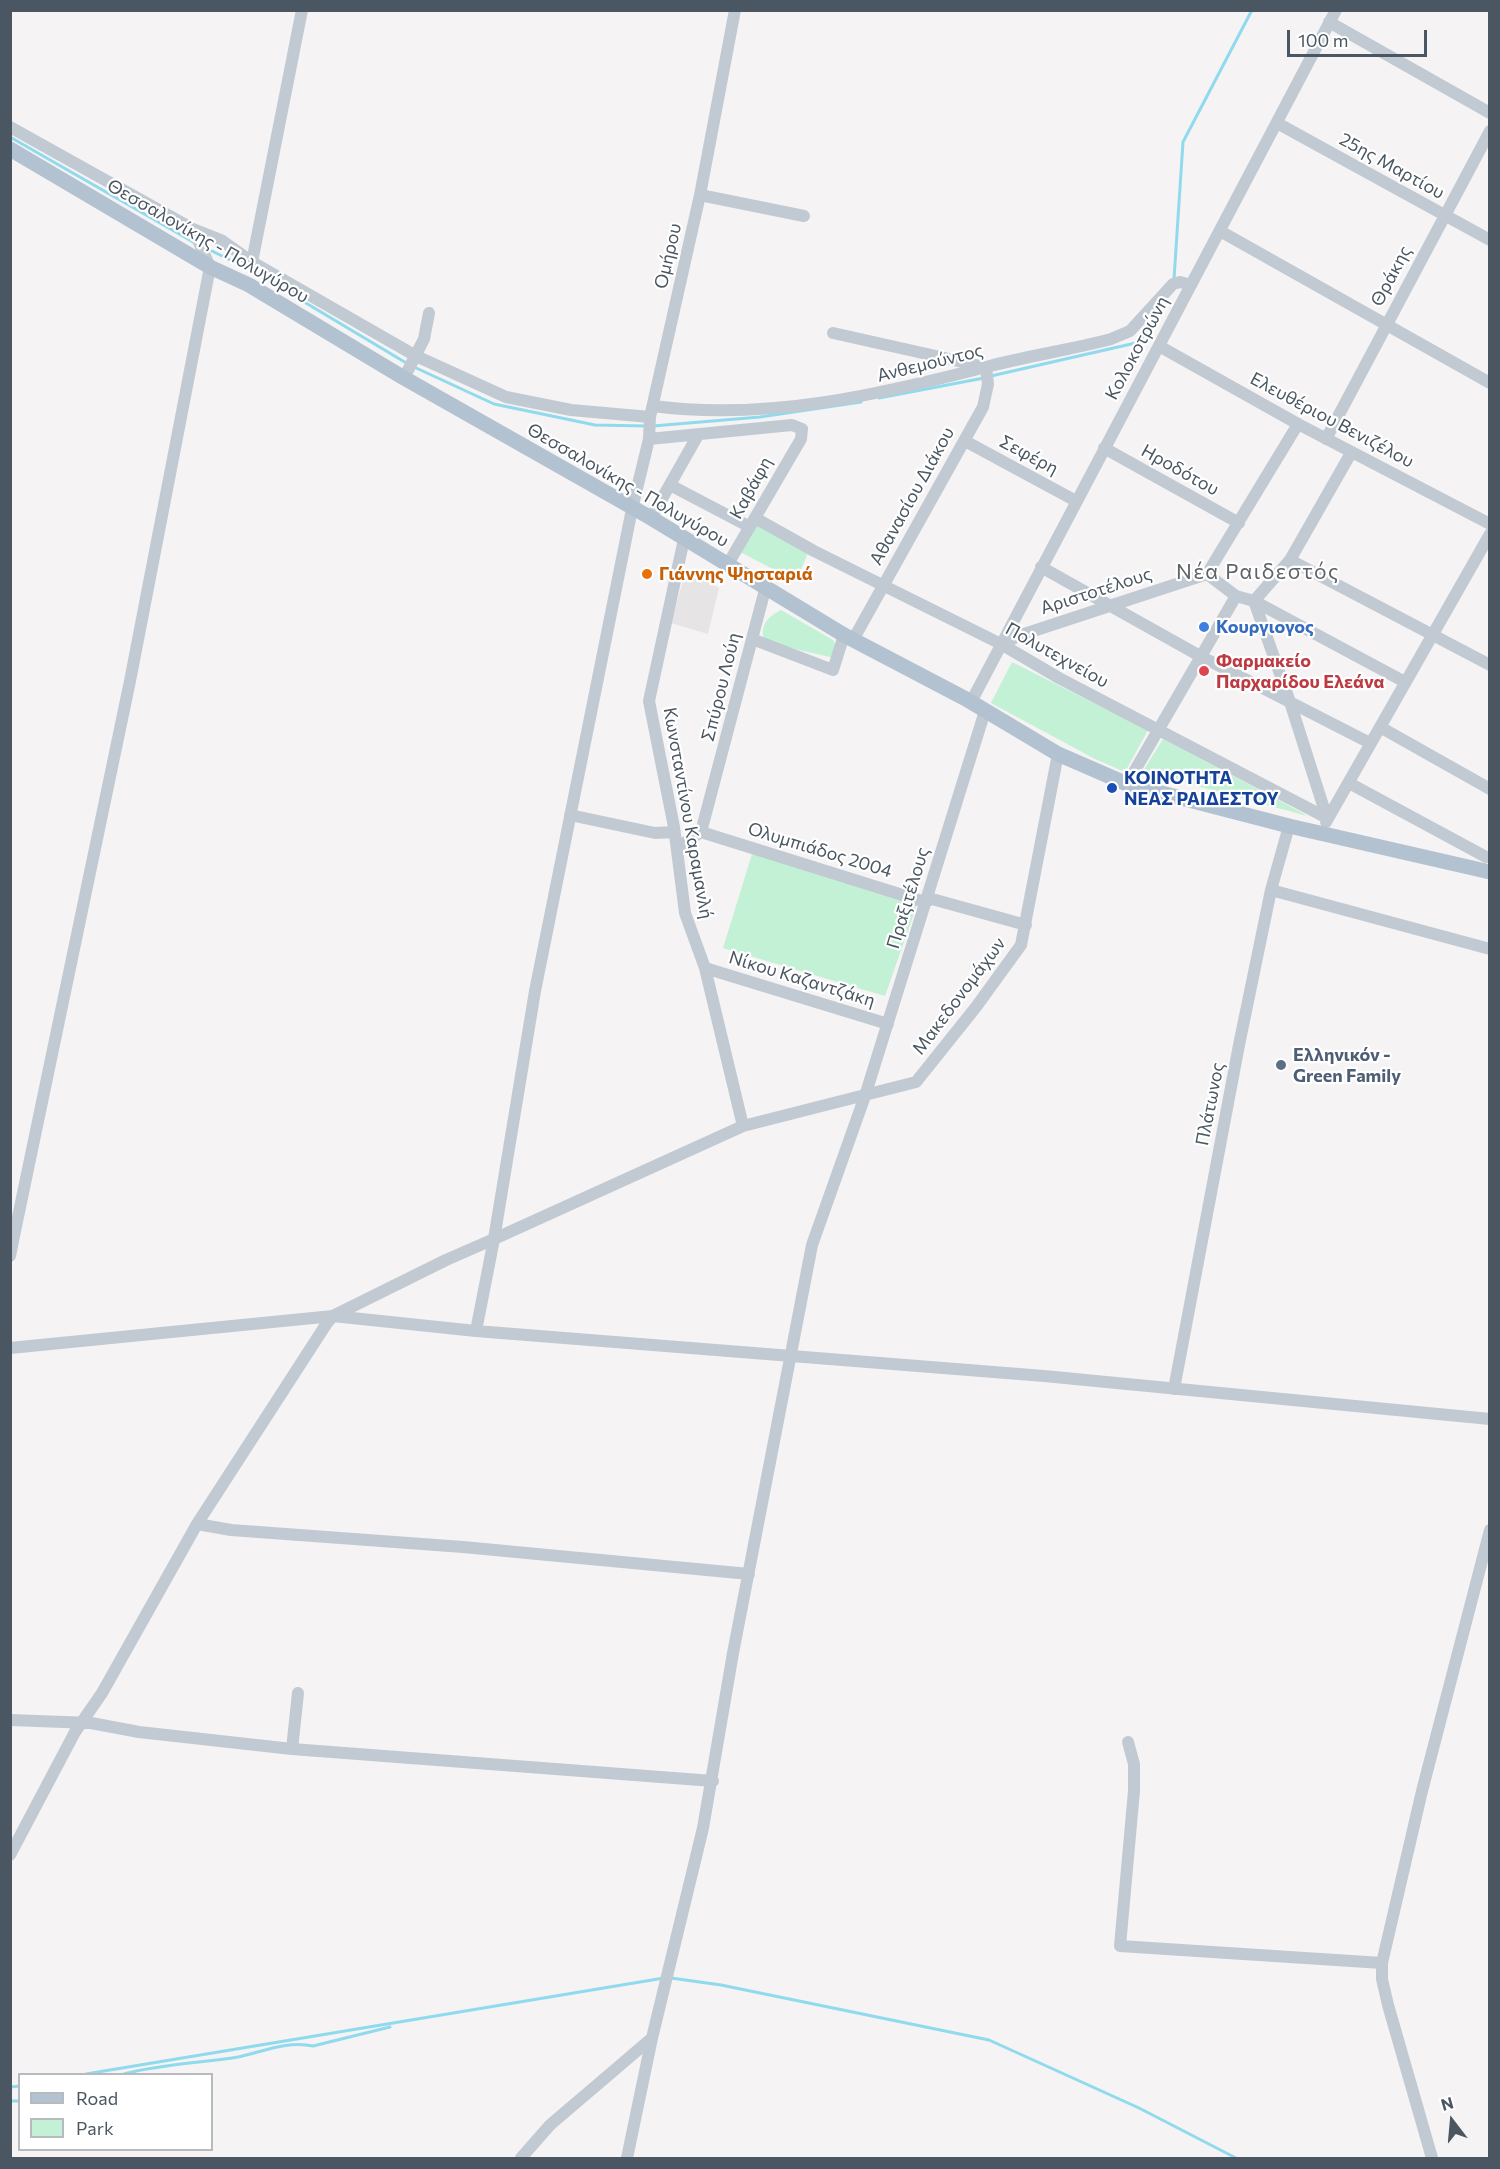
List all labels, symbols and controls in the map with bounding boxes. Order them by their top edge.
scale bar [1290,18,1430,56]
text: 100 m [1298,29,1348,51]
street label: 25ης Μαρτίου [1336,128,1448,204]
street label: Θεσσαλονίκης - Πολυγύρου [103,174,313,308]
street label: Ομήρου [650,221,686,291]
street label: Θράκης [1366,242,1416,310]
street label: Κολοκοτρώνη [1101,292,1173,404]
street label: Ανθεμούντος [875,339,985,387]
street label: Ελευθέριου Βενιζέλου [1247,368,1417,472]
street label: Θεσσαλονίκης - Πολυγύρου [523,418,733,552]
street label: Αθανασίου Διάκου [865,423,959,569]
street label: Σεφέρη [996,431,1062,479]
street label: Ηροδότου [1137,440,1223,500]
street label: Καβάφη [725,453,777,523]
district label: Νέα Ραιδεστός [1176,559,1340,585]
place label: Γιάννης Ψησταριά [659,563,813,585]
street label: Αριστοτέλους [1038,563,1154,619]
marker: Γιάννης Ψησταριά [640,567,654,581]
place label: Κουργιογος [1216,616,1314,638]
street label: Πολυτεχνείου [1002,618,1112,692]
marker: Κουργιογος [1197,620,1211,634]
street label: Σπύρου Λούη [697,631,745,743]
place label: Φαρμακείο Παρχαρίδου Ελεάνα [1216,650,1384,692]
marker: Φαρμακείο Παρχαρίδου Ελεάνα [1197,664,1211,678]
street label: Κωνσταντίνου Καραμανλή [659,705,717,921]
place label: ΚΟΙΝΟΤΗΤΑ ΝΕΑΣ ΡΑΙΔΕΣΤΟΥ [1124,767,1279,810]
marker: ΚΟΙΝΟΤΗΤΑ ΝΕΑΣ ΡΑΙΔΕΣΤΟΥ [1105,781,1119,795]
street label: Ολυμπιάδος 2004 [745,818,895,882]
street label: Πραξιτέλους [882,844,934,952]
street label: Μακεδονομάχων [908,933,1010,1059]
street label: Νίκου Καζαντζάκη [726,946,878,1012]
place label: Ελληνικόν - Green Family [1293,1044,1401,1086]
marker: Ελληνικόν - Green Family [1274,1058,1288,1072]
street label: Πλάτωνος [1191,1060,1229,1148]
legend [18,2073,213,2151]
text: Road [76,2087,118,2109]
north arrow [1422,2091,1482,2151]
text: N [1439,2092,1455,2114]
text: Park [76,2117,114,2139]

